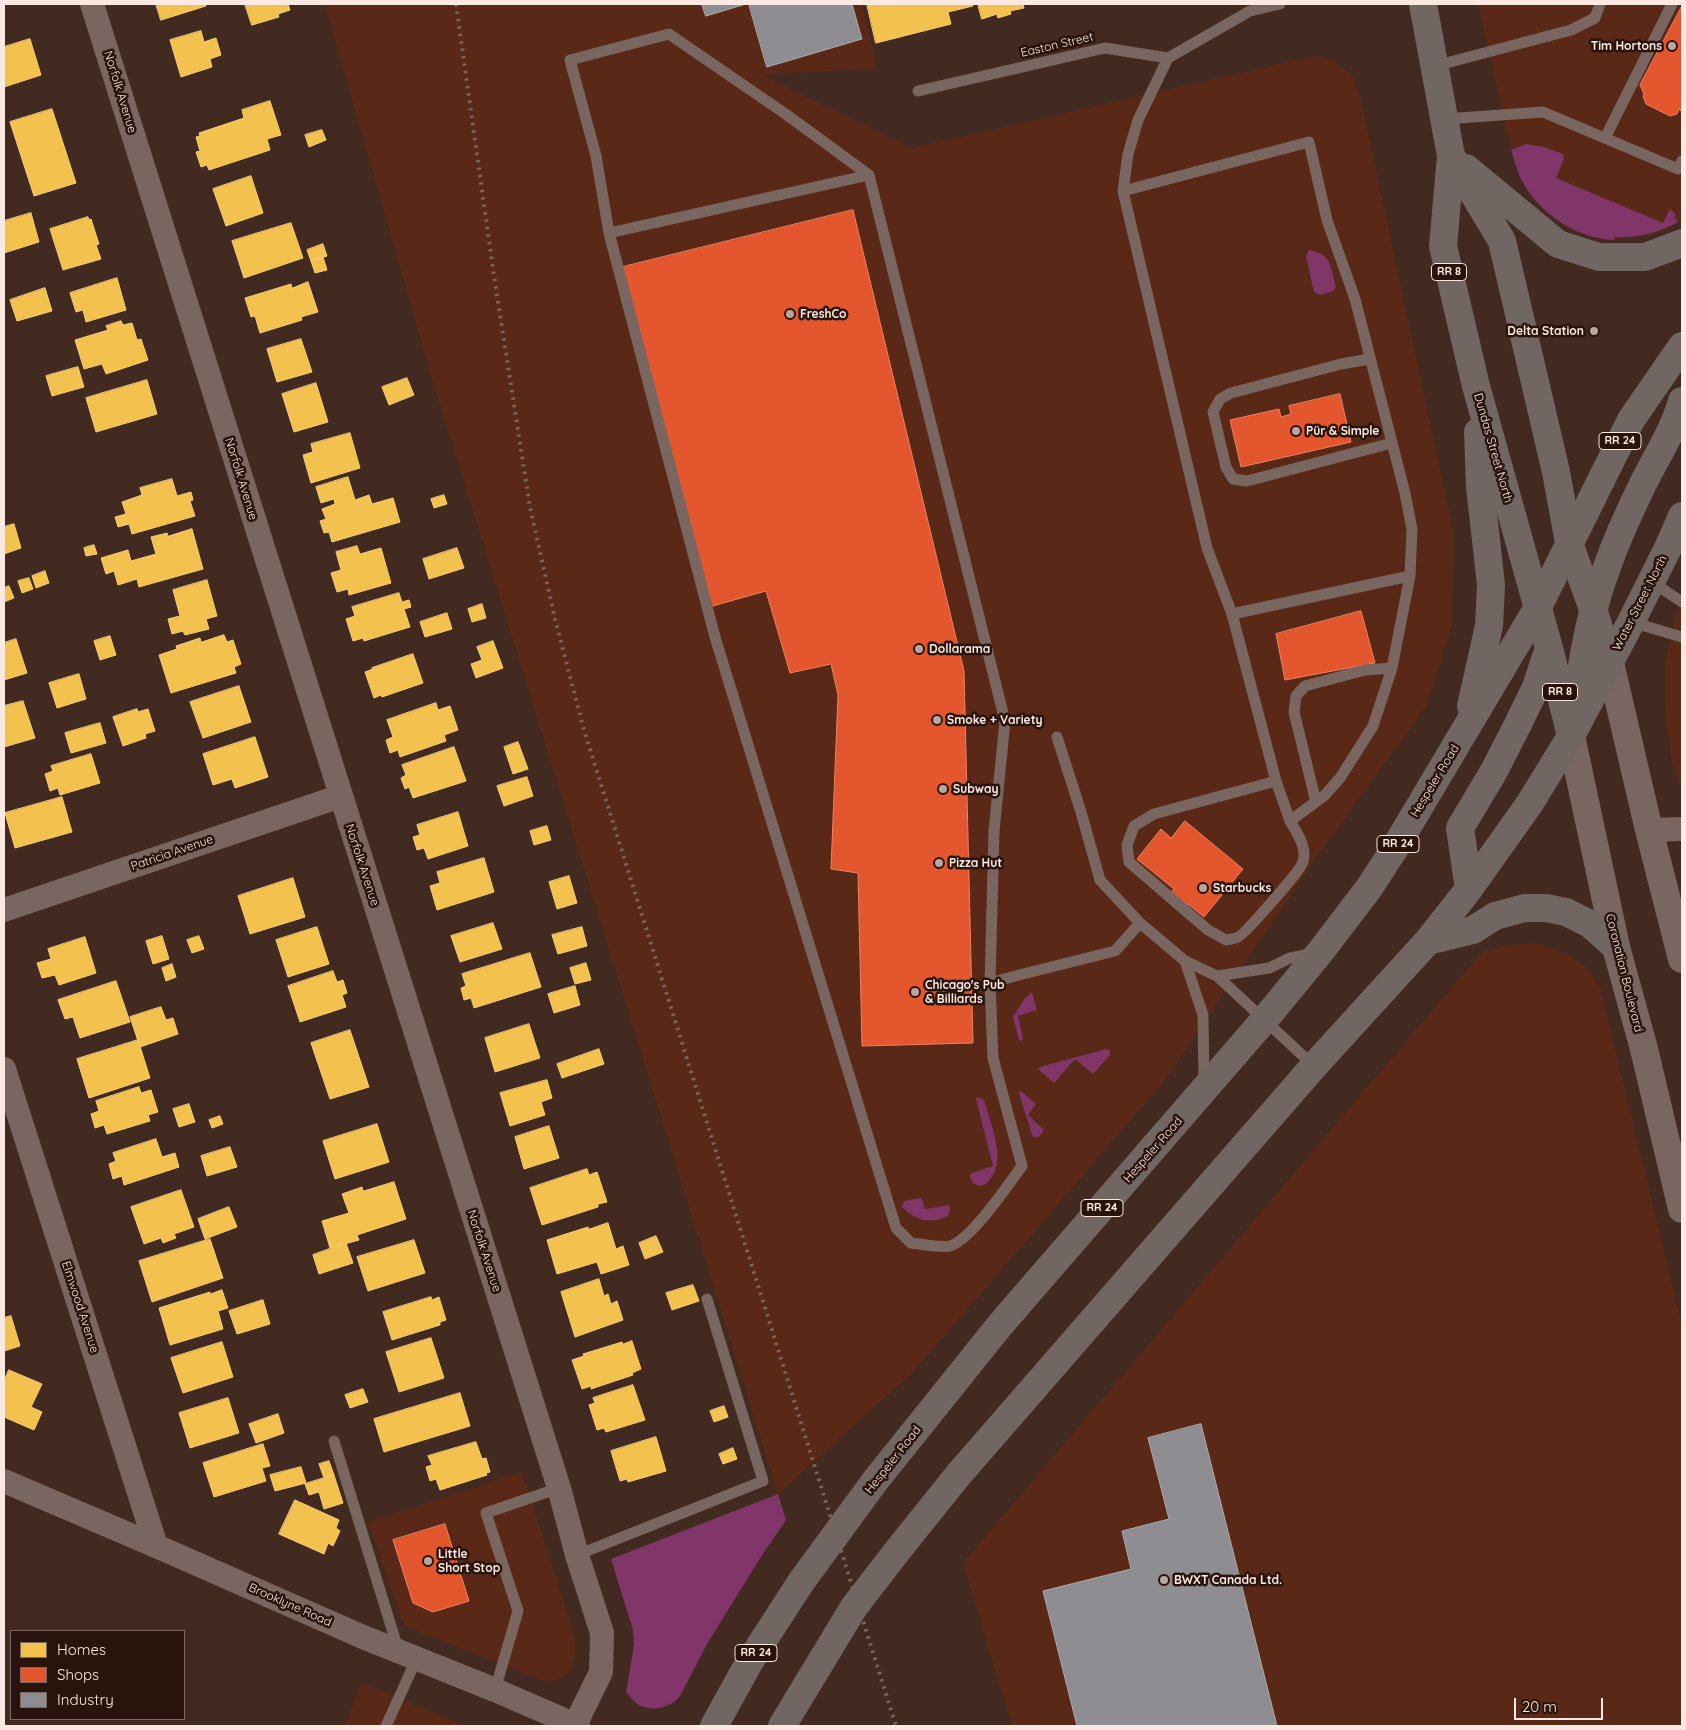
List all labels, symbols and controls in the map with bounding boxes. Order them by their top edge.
street label: Easton Street [1019,30,1095,60]
place label: Tim Hortons [1591,39,1662,53]
marker: Tim Hortons [1666,40,1678,52]
street label: Norfolk Avenue [101,49,139,135]
road number: RR 8 [1432,264,1466,280]
place label: FreshCo [800,307,846,321]
marker: FreshCo [784,308,796,320]
place label: Delta Station [1507,324,1584,338]
marker: Delta Station [1588,325,1600,337]
street label: Dundas Street North [1470,392,1516,504]
place label: Pür & Simple [1306,424,1379,438]
marker: Pür & Simple [1290,425,1302,437]
road number: RR 24 [1599,432,1641,450]
street label: Norfolk Avenue [222,436,260,522]
street label: Water Street North [1610,553,1670,653]
place label: Dollarama [929,642,990,656]
marker: Dollarama [913,643,925,655]
road number: RR 8 [1542,684,1578,700]
place label: Smoke + Variety [947,713,1043,727]
marker: Smoke + Variety [931,714,943,726]
street label: Hespeler Road [1408,742,1462,820]
place label: Subway [953,782,999,796]
marker: Subway [937,783,949,795]
street label: Norfolk Avenue [342,822,382,908]
street label: Patricia Avenue [129,832,215,874]
road number: RR 24 [1377,836,1419,852]
place label: Pizza Hut [949,856,1002,870]
marker: Pizza Hut [933,857,945,869]
place label: Starbucks [1213,881,1271,895]
marker: Starbucks [1197,882,1209,894]
street label: Coronation Boulevard [1602,912,1646,1034]
place label: Chicago's Pub & Billiards [925,978,1005,1006]
marker: Chicago's Pub & Billiards [909,986,921,998]
street label: Hespeler Road [1121,1114,1185,1186]
road number: RR 24 [1081,1200,1123,1216]
street label: Norfolk Avenue [464,1208,504,1294]
street label: Elmwood Avenue [58,1259,102,1355]
street label: Hespeler Road [862,1423,924,1497]
place label: Little Short Stop [438,1547,500,1575]
marker: Little Short Stop [422,1555,434,1567]
place label: BWXT Canada Ltd. [1174,1573,1282,1587]
marker: BWXT Canada Ltd. [1158,1574,1170,1586]
street label: Brooklyne Road [246,1580,334,1630]
legend [10,1630,185,1720]
text: Homes [57,1640,106,1659]
road number: RR 24 [735,1645,777,1662]
text: Shops [57,1665,99,1684]
scale bar [1516,1688,1605,1720]
text: Industry [57,1690,114,1709]
text: 20 m [1522,1697,1557,1716]

